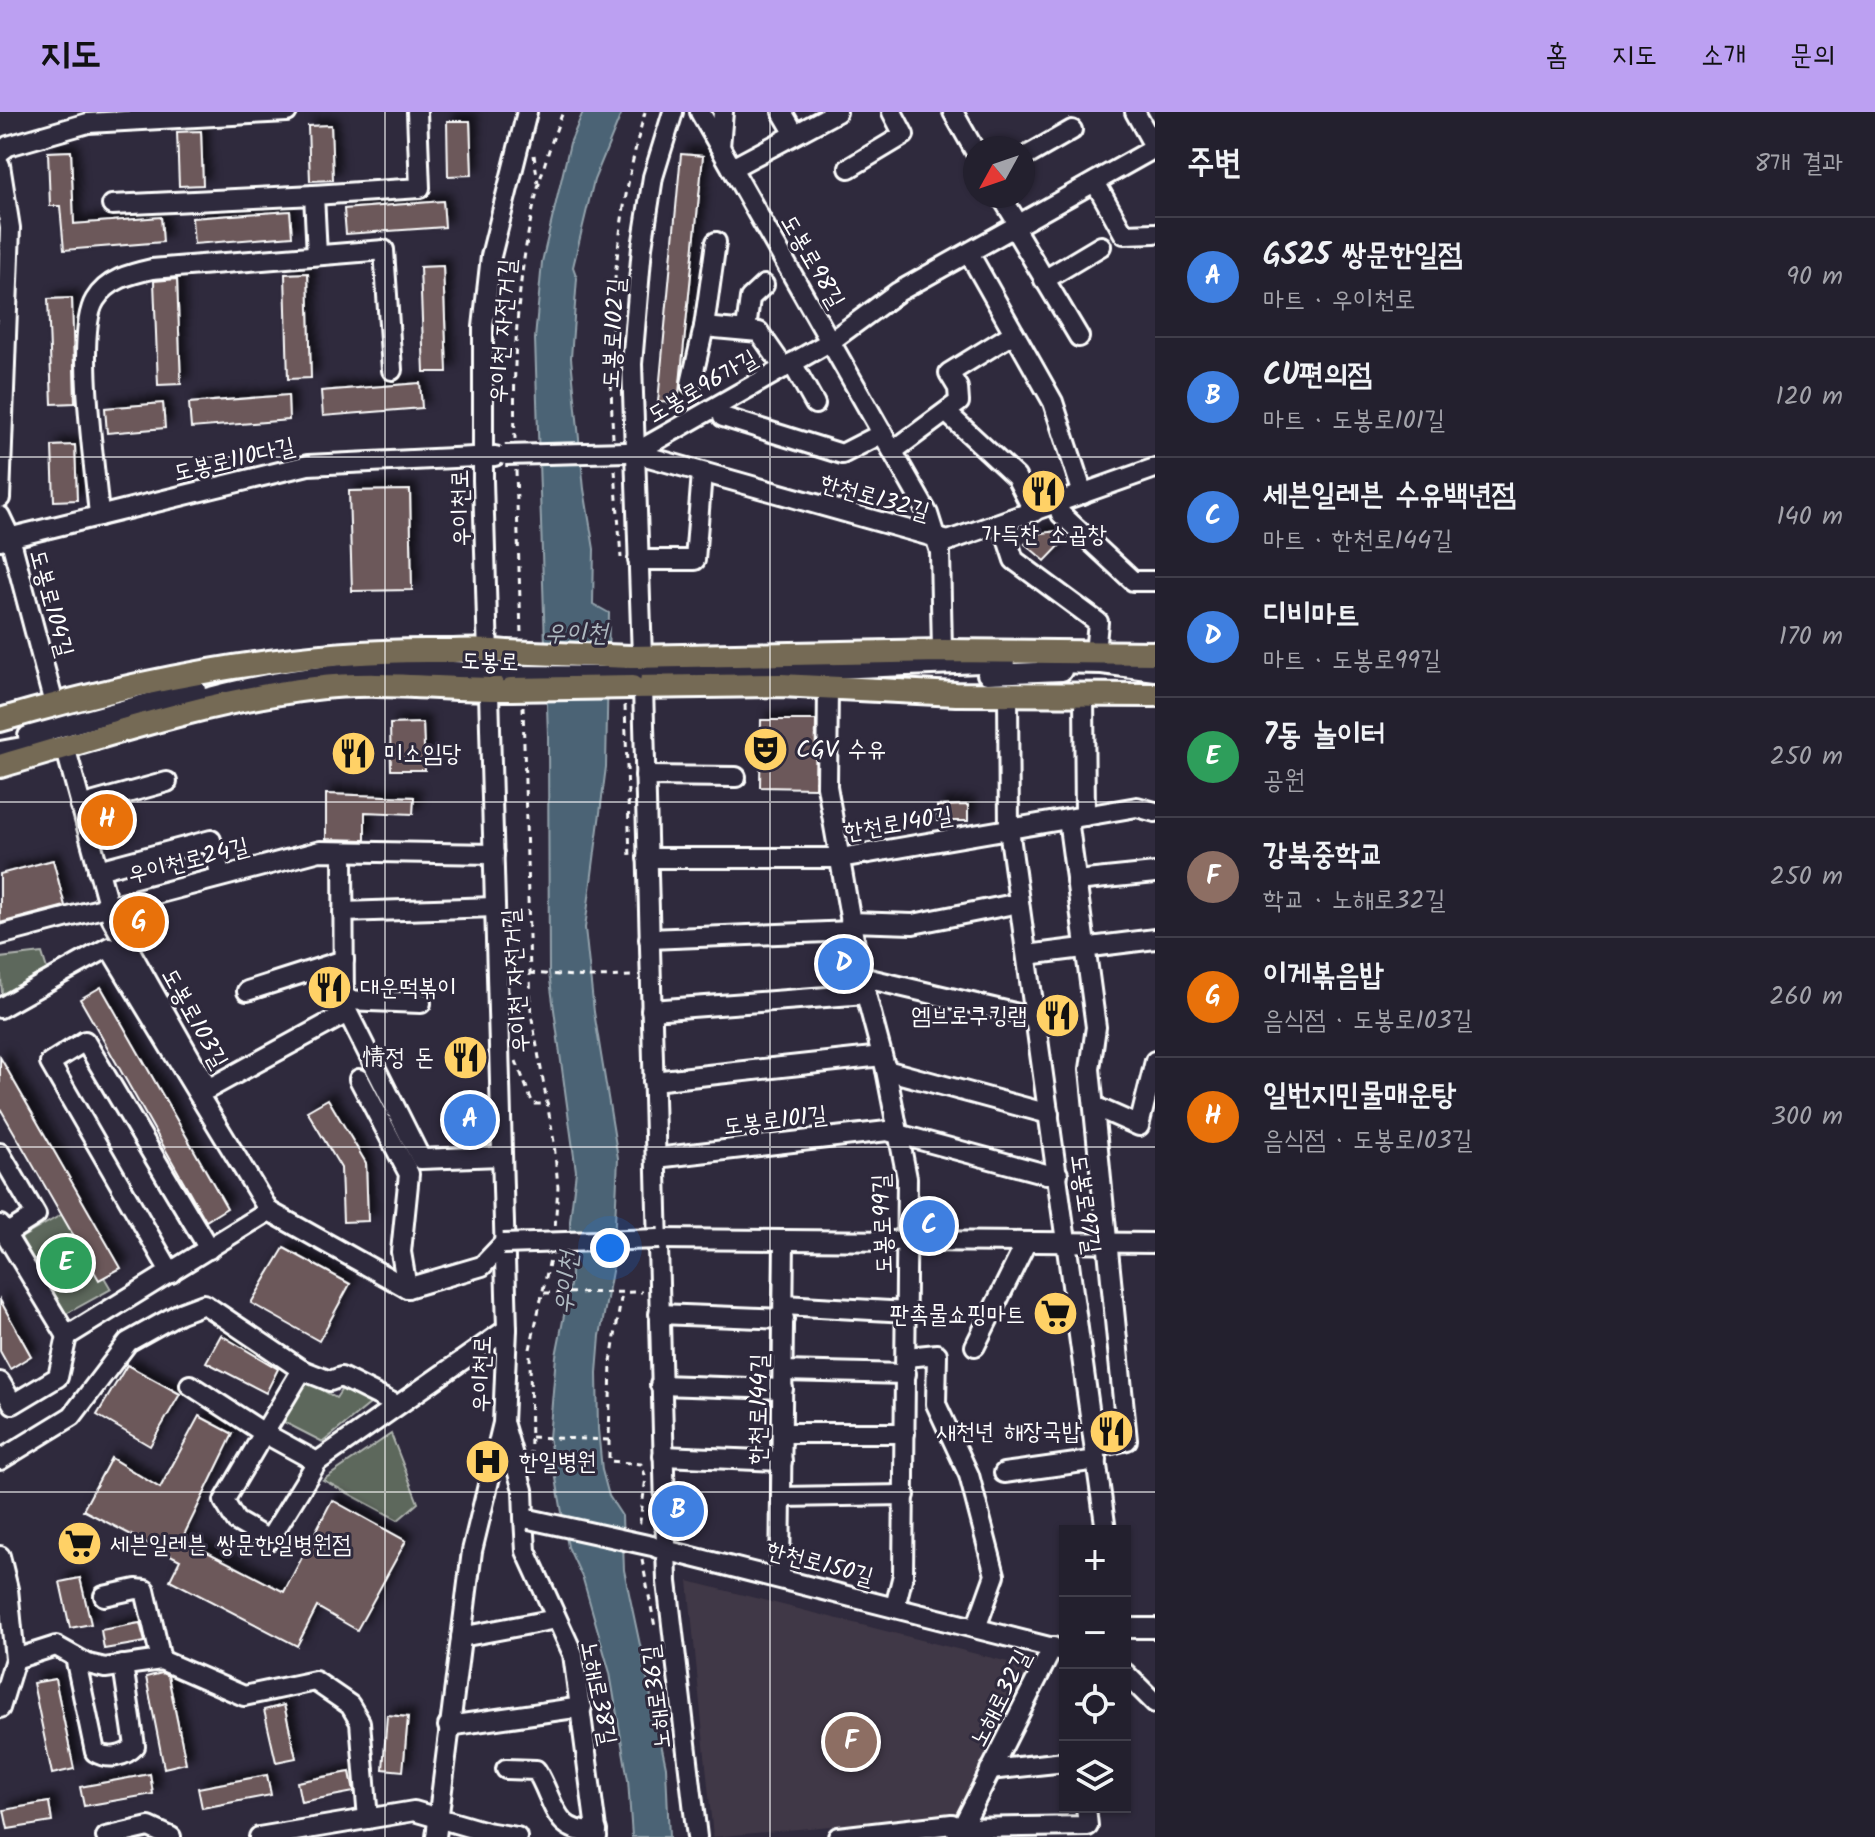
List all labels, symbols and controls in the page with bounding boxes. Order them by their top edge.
text: 지도 [40,26,101,86]
text: 홈 [1545,34,1568,79]
text: 지도 [1612,34,1657,79]
text: 소개 [1701,34,1746,79]
text: 문의 [1790,34,1835,79]
north arrow [963,136,1035,208]
text: 주변 [1187,137,1242,191]
text: 8개 결과 [1754,143,1843,185]
street label: 도봉로98길 [769,207,854,316]
text: GS25 쌍문한일점 [1263,232,1462,280]
text: A [1205,256,1221,298]
text: 90 m [1786,256,1843,298]
street label: 우이천 자전거길 [479,258,528,405]
street label: 도봉로102길 [592,277,637,389]
text: 마트 · 우이천로 [1263,280,1416,322]
street label: 도봉로96가길 [640,340,765,435]
text: CU편의점 [1263,352,1372,400]
text: B [1205,376,1221,418]
text: 120 m [1776,376,1843,418]
text: 마트 · 도봉로101길 [1263,400,1445,442]
street label: 도봉로110다길 [170,428,299,493]
street label: 한천로132길 [815,464,934,533]
restaurant icon: 가득찬 소곱창 [1020,468,1068,516]
street label: 우이천로 [441,469,482,547]
text: 세븐일레븐 수유백년점 [1263,472,1516,520]
text: C [1205,496,1221,538]
text: 140 m [1776,496,1843,538]
place label: 가득찬 소곱창 [981,516,1107,555]
text: 마트 · 한천로144길 [1263,520,1452,562]
street label: 도봉로104길 [17,545,84,662]
text: 디비마트 [1263,592,1360,640]
water label: 우이천 [545,613,610,655]
text: D [1204,616,1222,658]
text: 170 m [1779,616,1843,658]
text: 마트 · 도봉로99길 [1263,640,1441,682]
street label: 도봉로 [460,642,520,683]
text: 7동 놀이터 [1263,712,1385,760]
theatre icon: CGV 수유 [741,725,789,773]
restaurant icon: 미소임당 [329,729,377,777]
place label: CGV 수유 [796,731,886,770]
place label: 미소임당 [384,735,461,774]
text: E [1206,736,1220,778]
text: 250 m [1770,736,1843,778]
text: 공원 [1263,760,1305,802]
pin: H [81,790,133,850]
street label: 한천로140길 [841,797,956,852]
street label: 우이천로24길 [124,828,253,895]
text: 강북중학교 [1263,832,1384,880]
text: F [1206,856,1220,898]
text: 250 m [1770,856,1843,898]
text: 학교 · 노해로32길 [1263,880,1446,922]
pin: G [113,892,165,952]
street label: 우이천 자전거길 [492,907,541,1054]
pin: D [818,934,870,994]
text: 이게볶음밥 [1263,952,1384,1000]
street label: 도봉로103길 [150,961,238,1077]
restaurant icon: 대운떡볶이 [305,963,353,1011]
place label: 대운떡볶이 [360,969,457,1008]
text: G [1205,976,1221,1018]
text: 260 m [1769,976,1843,1018]
restaurant icon: 엠브로쿠킹랩 [1034,991,1082,1039]
place label: 엠브로쿠킹랩 [911,997,1027,1036]
text: 음식점 · 도봉로103길 [1263,1000,1472,1042]
restaurant icon: 情정 돈 [441,1033,489,1081]
place label: 情정 돈 [362,1039,434,1078]
text: 일번지민물매운탕 [1263,1072,1456,1120]
pin: A [444,1090,496,1150]
street label: 도봉로101길 [721,1096,829,1147]
text: H [1205,1096,1221,1138]
text: 300 m [1771,1096,1843,1138]
text: 음식점 · 도봉로103길 [1263,1120,1472,1162]
street label: 도봉로97길 [1058,1152,1111,1256]
street label: 도봉로99길 [862,1173,905,1275]
pin: C [903,1196,955,1256]
your location [590,1228,630,1268]
pin: E [40,1233,92,1293]
water label: 우이천 [543,1247,591,1317]
supermarket icon: 판촉물쇼핑마트 [1032,1290,1080,1338]
place label: 판촉물쇼핑마트 [890,1296,1025,1335]
street label: 우이천로 [462,1335,503,1413]
street label: 한천로144길 [739,1353,780,1465]
restaurant icon: 새천년 해장국밥 [1088,1407,1136,1455]
place label: 새천년 해장국밥 [936,1413,1082,1452]
hospital icon: 한일병원 [464,1437,512,1485]
place label: 한일병원 [519,1443,596,1482]
pin: B [652,1481,704,1541]
supermarket icon: 세븐일레븐 쌍문한일병원점 [55,1520,103,1568]
map controls [1059,1525,1131,1813]
button: + [1059,1525,1131,1597]
place label: 세븐일레븐 쌍문한일병원점 [110,1526,351,1565]
street label: 한천로150길 [762,1531,878,1597]
button: − [1059,1597,1131,1669]
street label: 노해로38길 [568,1638,627,1749]
street label: 노해로36길 [632,1643,683,1751]
street label: 노해로32길 [960,1643,1043,1754]
button: locate [1059,1669,1131,1741]
pin: F [825,1712,877,1772]
button: layers [1059,1741,1131,1813]

